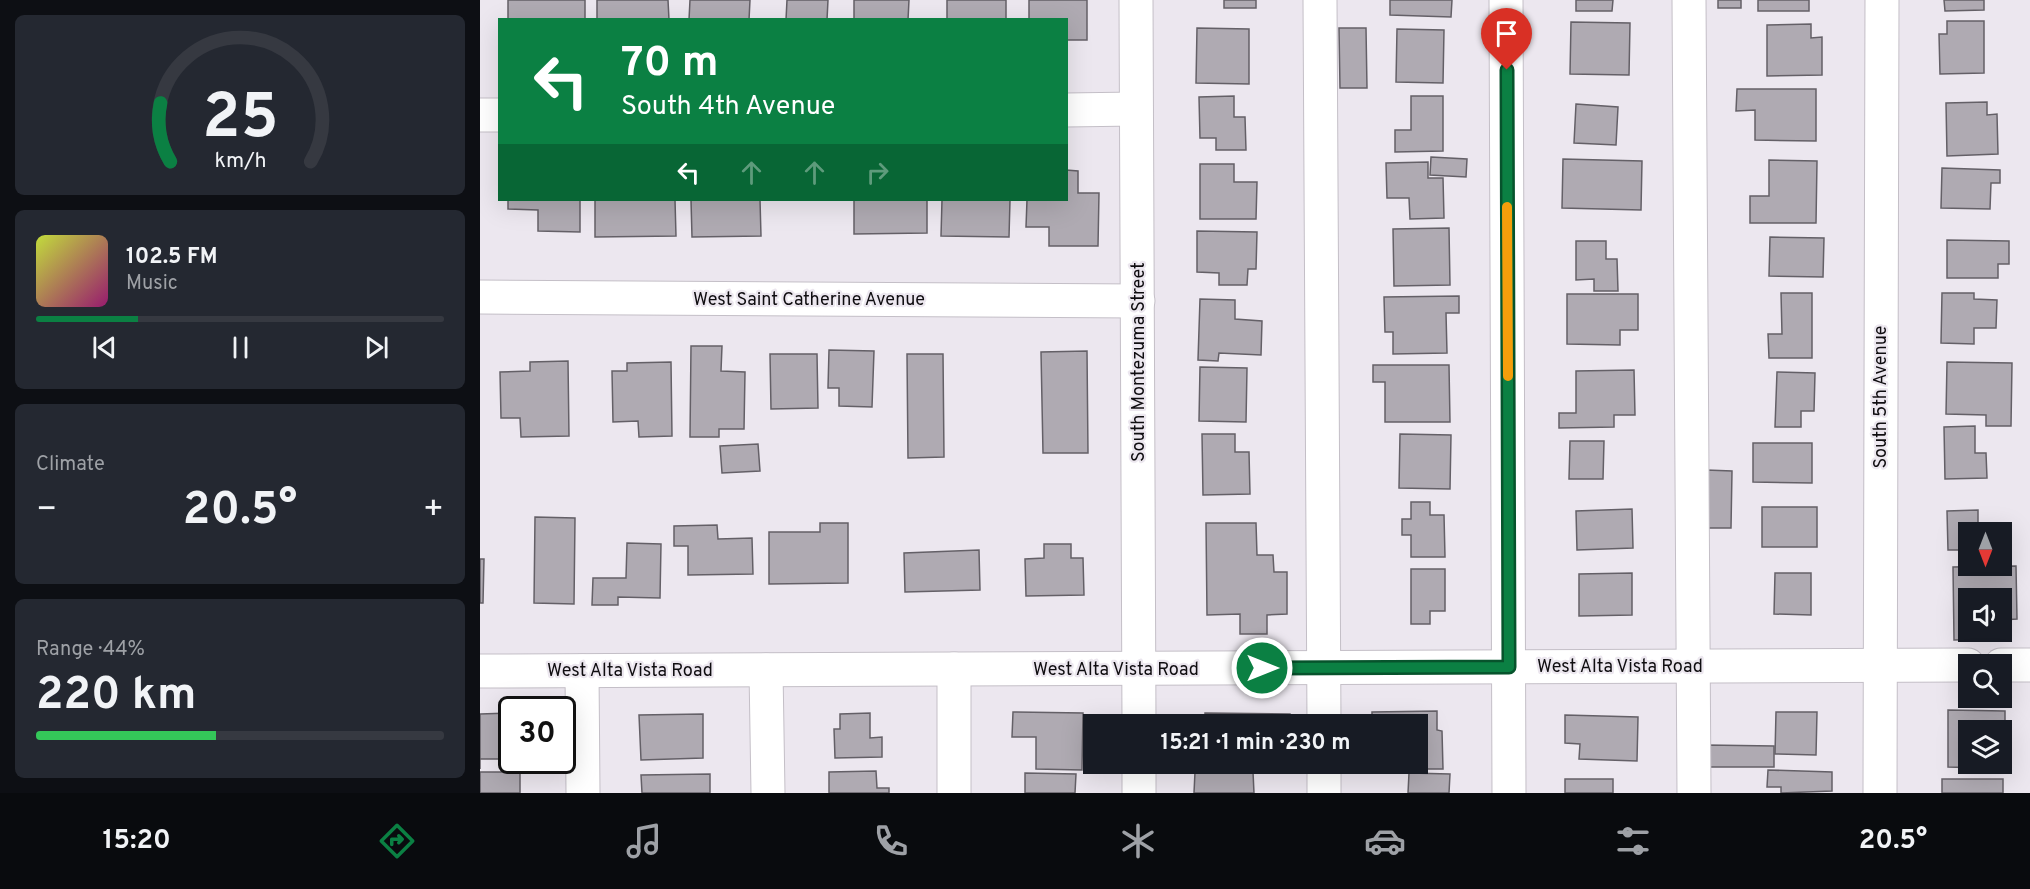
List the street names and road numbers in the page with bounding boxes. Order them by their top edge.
street label: South Montezuma Street [1128,262,1151,462]
street label: West Saint Catherine Avenue [693,289,925,312]
street label: South 5th Avenue [1870,326,1893,468]
street label: West Alta Vista Road [1537,656,1703,679]
street label: West Alta Vista Road [1033,659,1199,682]
street label: West Alta Vista Road [547,660,713,683]

